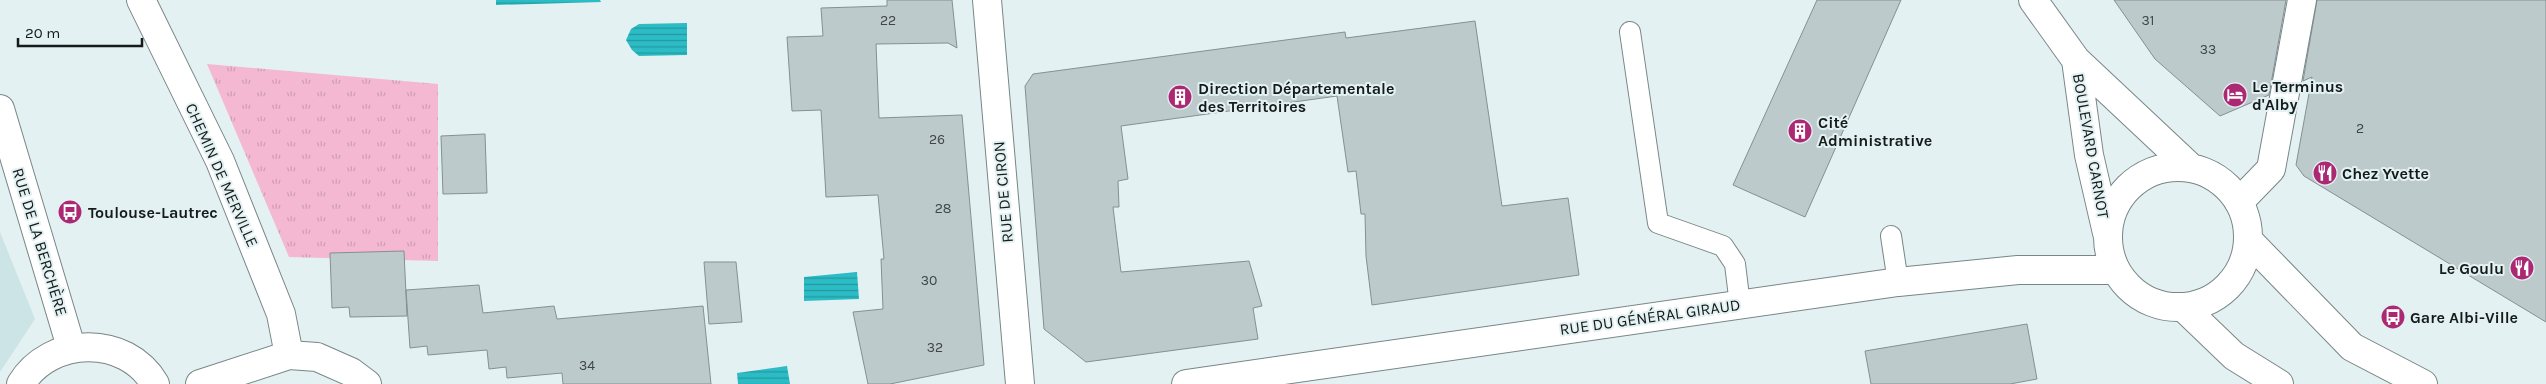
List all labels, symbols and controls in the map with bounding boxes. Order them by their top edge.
house number: 22 [880,12,896,29]
house number: 31 [2142,12,2154,29]
scale bar [18,15,141,47]
text: 20 m [25,24,60,42]
house number: 33 [2200,41,2216,58]
street label: BOULEVARD CARNOT [2069,72,2113,220]
place label: Le Terminus d'Alby [2252,77,2343,114]
place label: Direction Départementale des Territoires [1198,79,1394,116]
hotel icon: Le Terminus d'Alby [2222,82,2248,108]
building icon: Direction Départementale des Territoires [1167,84,1193,110]
street label: CHEMIN DE MERVILLE [182,100,262,250]
place label: Cité Administrative [1818,113,1932,150]
building icon: Cité Administrative [1787,118,1813,144]
house number: 2 [2356,120,2364,137]
house number: 26 [929,131,945,148]
street label: RUE DE CIRON [989,140,1017,244]
restaurant icon: Chez Yvette [2312,160,2338,186]
place label: Chez Yvette [2342,164,2429,183]
street label: RUE DE LA BERCHÈRE [8,166,72,318]
bus stop icon: Toulouse-Lautrec [57,199,83,225]
house number: 28 [935,200,951,217]
place label: Toulouse-Lautrec [88,203,218,222]
restaurant icon: Le Goulu [2509,255,2535,281]
place label: Le Goulu [2439,259,2504,278]
house number: 30 [921,272,937,289]
street label: RUE DU GÉNÉRAL GIRAUD [1558,295,1742,339]
bus stop icon: Gare Albi-Ville [2380,304,2406,330]
place label: Gare Albi-Ville [2410,308,2518,327]
house number: 32 [927,339,943,356]
house number: 34 [579,357,595,374]

